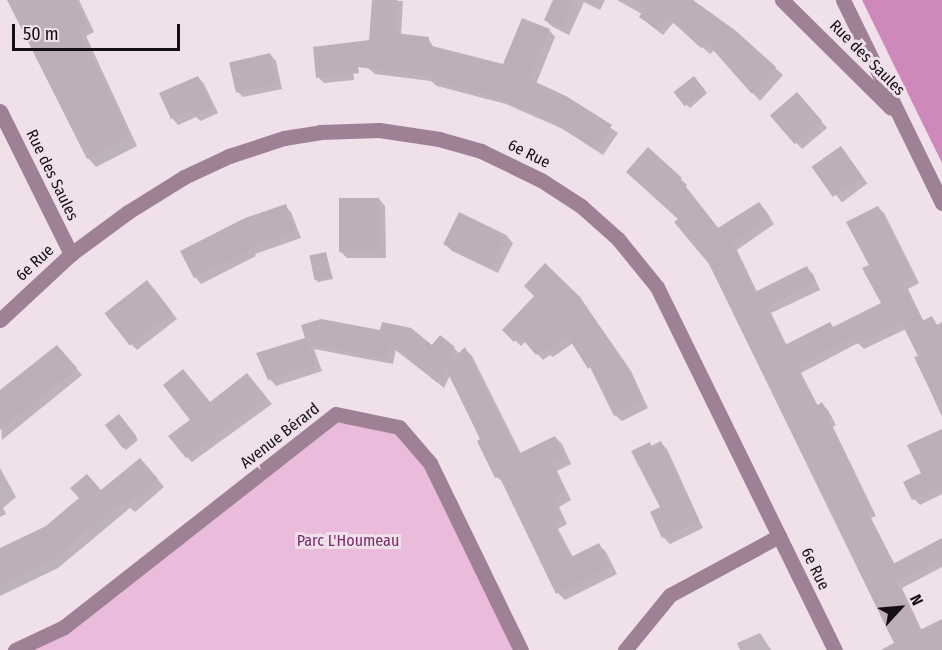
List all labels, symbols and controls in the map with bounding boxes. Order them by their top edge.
scale bar [15,12,183,50]
street label: Rue des Saules [825,16,909,100]
text: 50 m [23,23,59,45]
street label: Rue des Saules [22,126,82,224]
street label: 6e Rue [505,136,553,172]
street label: 6e Rue [12,241,58,285]
street label: Avenue Bérard [237,399,323,473]
park label: Parc L'Houmeau [297,531,399,551]
street label: 6e Rue [797,545,833,593]
north arrow [870,578,930,638]
text: N [906,591,927,608]

